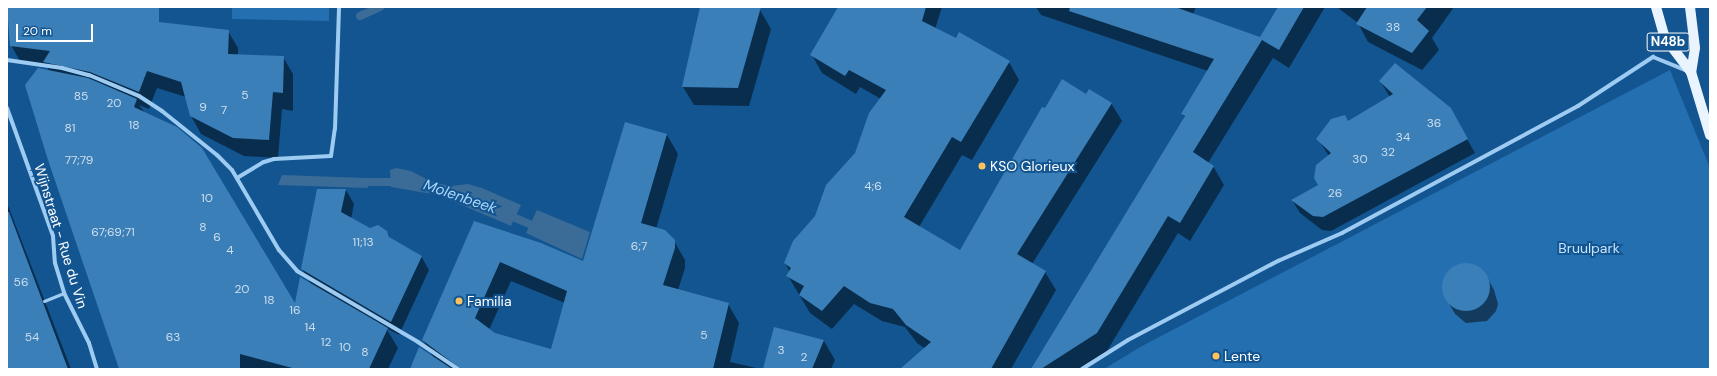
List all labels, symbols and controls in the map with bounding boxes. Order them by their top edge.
scale bar [18,16,95,42]
house number: 38 [1386,21,1400,35]
text: 20 m [23,23,52,39]
road number: N48b [1646,31,1690,53]
house number: 5 [241,89,249,103]
house number: 85 [74,90,88,104]
house number: 20 [107,97,121,111]
house number: 9 [199,101,207,115]
house number: 7 [221,104,227,118]
house number: 36 [1427,117,1441,131]
house number: 18 [128,119,140,133]
house number: 81 [65,122,75,136]
house number: 34 [1396,131,1410,145]
house number: 32 [1381,146,1395,160]
house number: 30 [1352,153,1368,167]
house number: 77;79 [65,154,93,168]
place label: KSO Glorieux [990,158,1074,174]
marker: KSO Glorieux [977,161,987,171]
street label: Wijnstraat - Rue du Vin [31,162,91,310]
water label: Molenbeek [421,176,499,218]
house number: 4;6 [864,180,882,194]
house number: 26 [1328,187,1342,201]
house number: 10 [201,192,213,206]
house number: 8 [199,221,207,235]
house number: 67;69;71 [91,226,135,240]
house number: 6 [213,231,221,245]
house number: 11;13 [352,236,374,250]
house number: 6;7 [631,240,647,254]
park label: Bruulpark [1558,240,1620,256]
house number: 4 [226,244,234,258]
house number: 56 [14,276,28,290]
house number: 20 [235,283,249,297]
place label: Familia [467,293,512,309]
house number: 18 [263,294,275,308]
marker: Familia [454,296,464,306]
house number: 16 [289,304,301,318]
house number: 14 [304,321,316,335]
house number: 5 [700,329,708,343]
house number: 54 [25,331,39,345]
house number: 63 [166,331,180,345]
house number: 12 [321,336,331,350]
house number: 10 [339,341,351,355]
house number: 3 [777,344,785,358]
house number: 8 [361,346,369,360]
place label: Lente [1224,348,1260,364]
house number: 2 [801,351,807,365]
marker: Lente [1211,351,1221,361]

